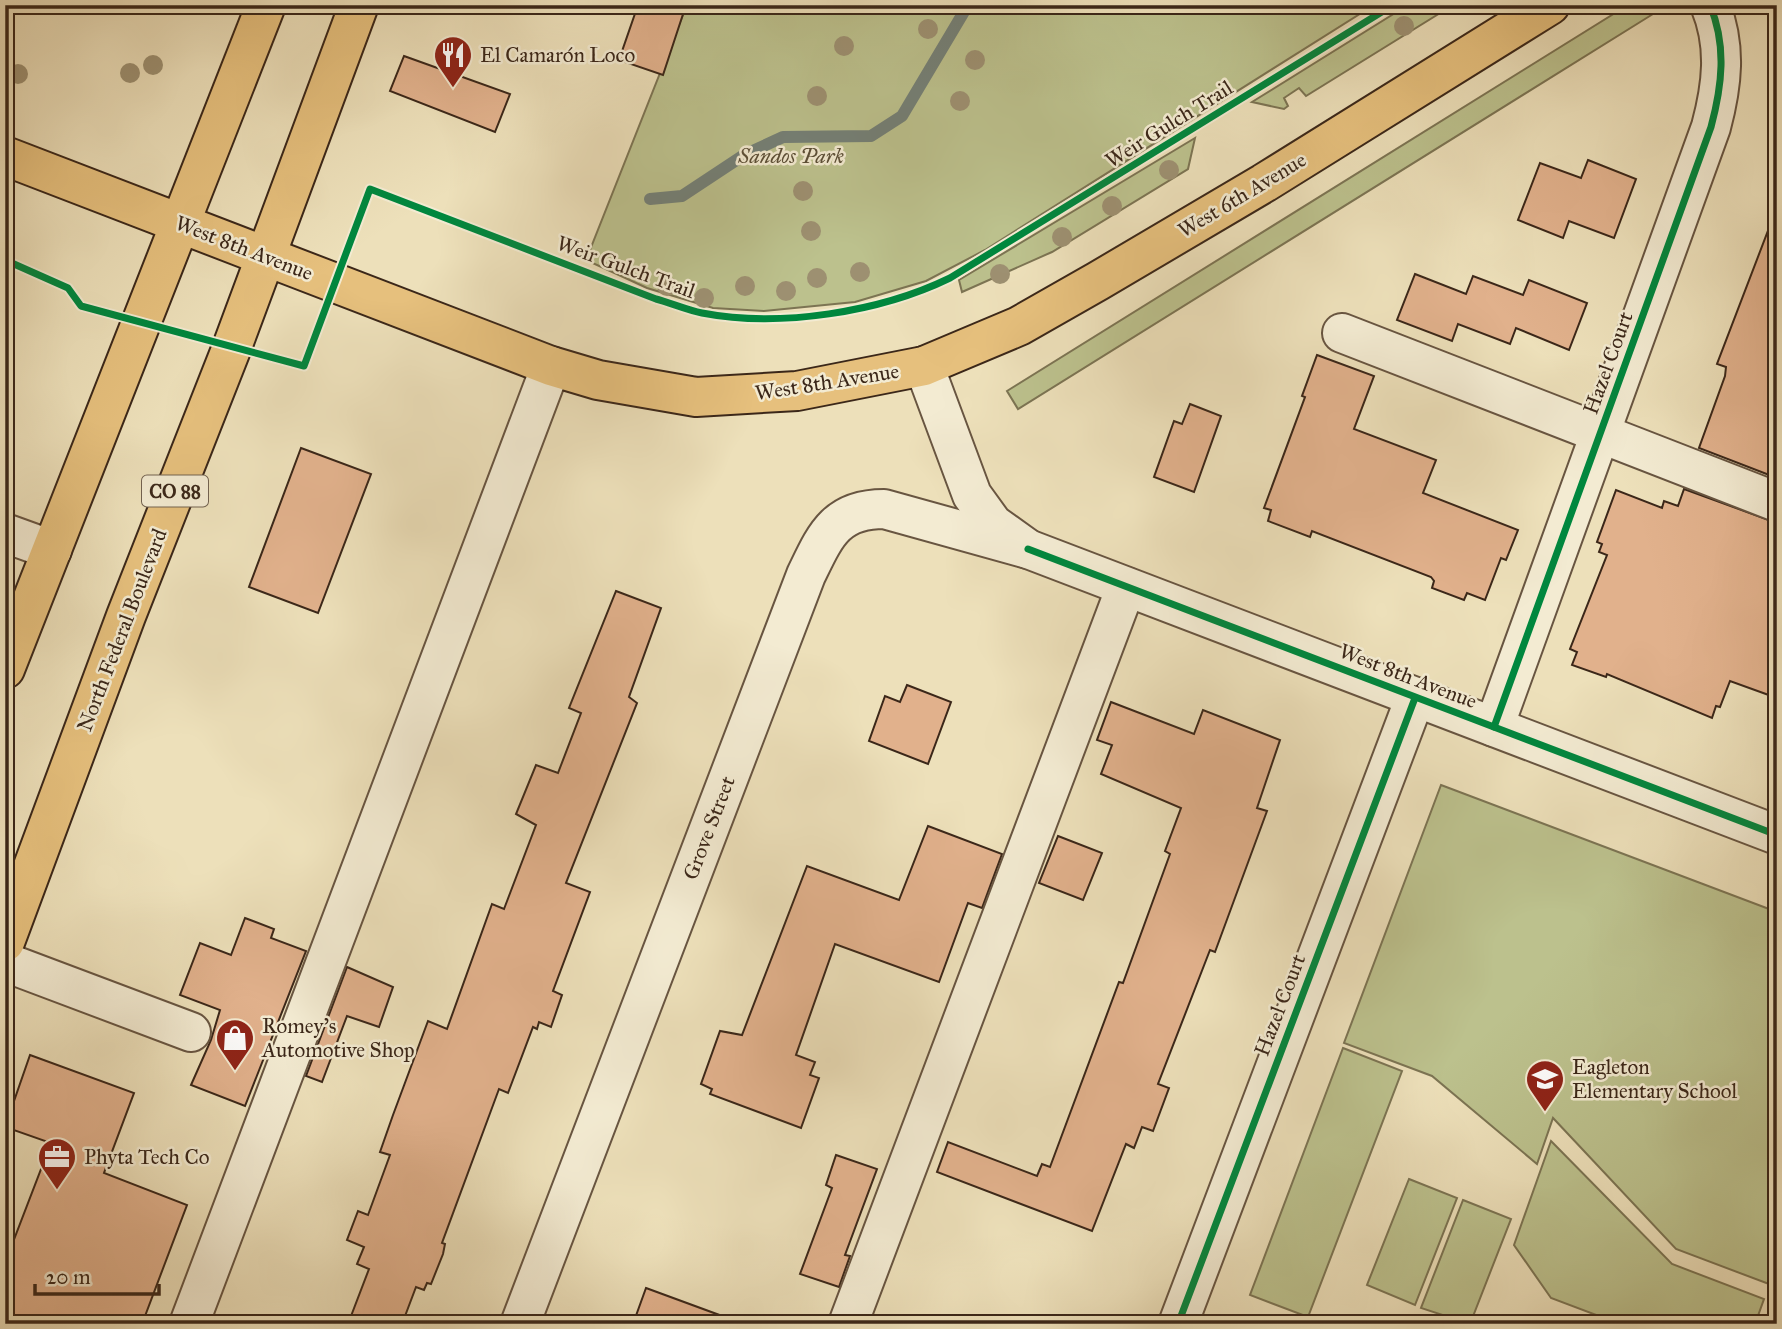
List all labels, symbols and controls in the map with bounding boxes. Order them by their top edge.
restaurant icon: El Camarón Loco [432,34,474,89]
place label: El Camarón Loco [480,42,635,68]
street label: Weir Gulch Trail [1101,74,1238,174]
park label: Sandos Park [737,143,844,169]
street label: West 6th Avenue [1173,146,1311,243]
street label: West 8th Avenue [172,210,317,286]
street label: Weir Gulch Trail [553,230,699,304]
street label: Hazel Court [1577,308,1639,418]
street label: West 8th Avenue [753,358,901,406]
road number: CO 88 [142,476,208,506]
street label: North Federal Boulevard [71,524,173,735]
street label: West 8th Avenue [1336,638,1481,714]
street label: Grove Street [677,772,741,884]
street label: Hazel Court [1249,950,1312,1060]
place label: Romey's Automotive Shop [261,1013,415,1063]
shop icon: Romey's Automotive Shop [214,1017,256,1072]
place label: Eagleton Elementary School [1572,1054,1737,1104]
school or university icon: Eagleton Elementary School [1524,1058,1566,1113]
office icon: Phyta Tech Co [36,1136,78,1191]
place label: Phyta Tech Co [84,1144,210,1170]
scale bar [35,1252,159,1296]
text: 20 m [46,1264,91,1290]

